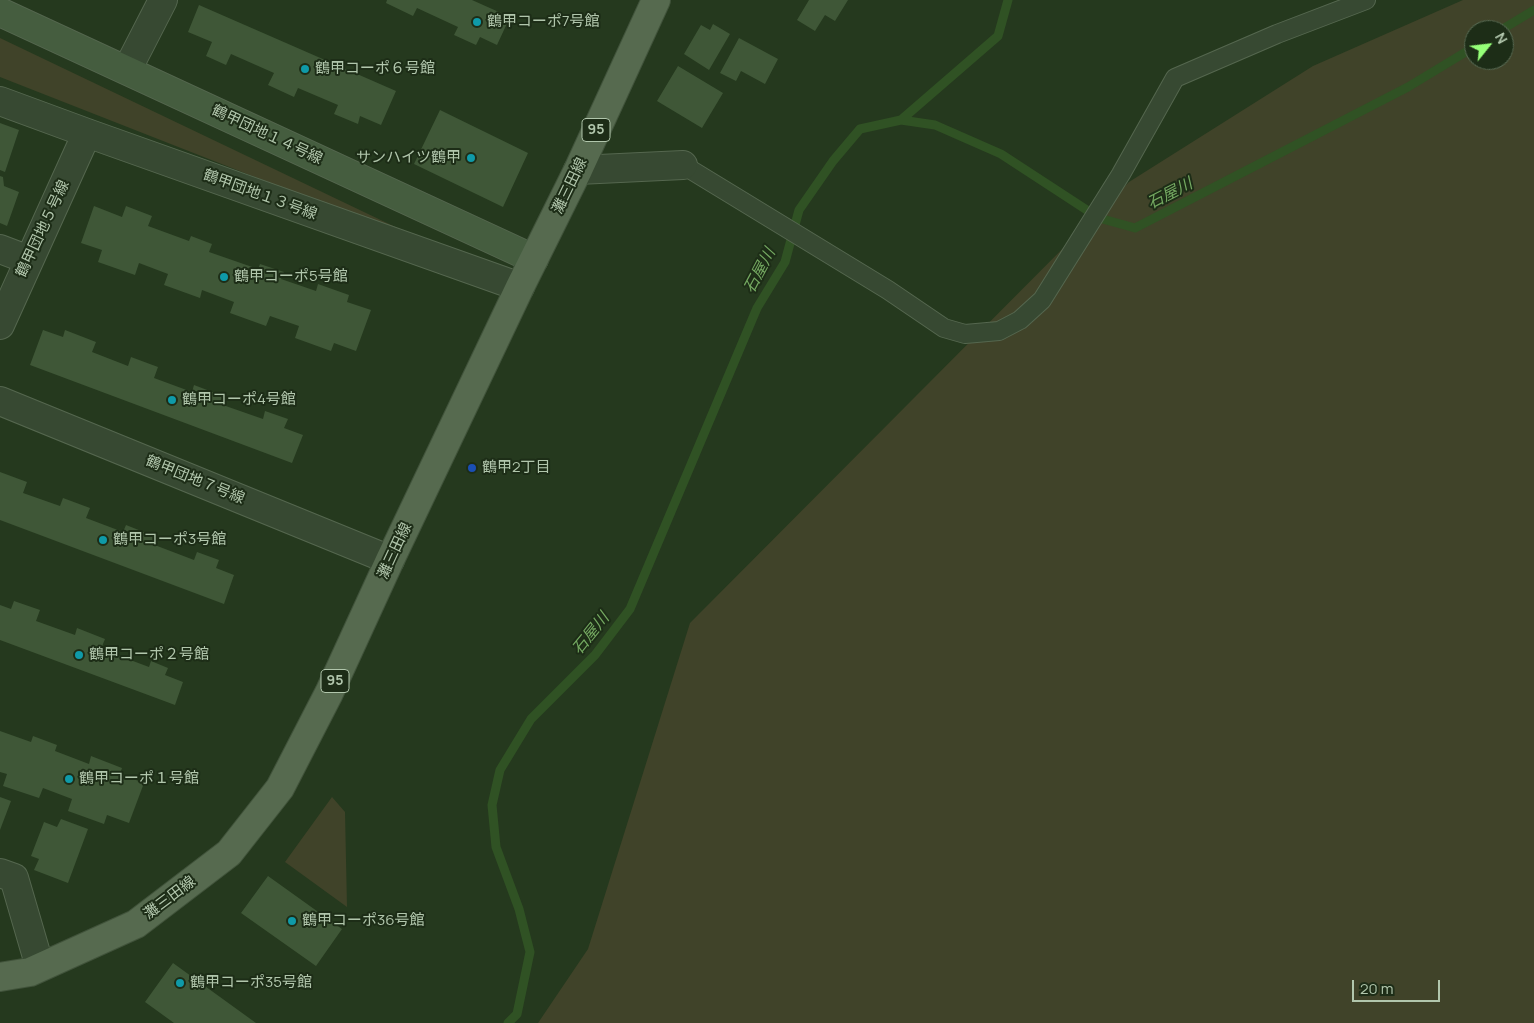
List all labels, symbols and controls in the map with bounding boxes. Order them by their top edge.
place label: 鶴甲コーポ7号館 [487,13,600,31]
marker: 鶴甲コーポ7号館 [471,16,483,28]
north arrow [1464,20,1514,70]
text: N [1491,29,1512,47]
place label: 鶴甲コーポ６号館 [315,60,435,78]
marker: 鶴甲コーポ６号館 [299,63,311,75]
street label: 鶴甲団地１４号線 [209,101,325,169]
road number: 95 [582,118,610,142]
place label: サンハイツ鶴甲 [356,149,461,167]
marker: サンハイツ鶴甲 [465,152,477,164]
street label: 灘三田線 [549,155,591,217]
street label: 鶴甲団地１３号線 [201,166,319,224]
water label: 石屋川 [1144,175,1196,213]
street label: 鶴甲団地５号線 [13,178,73,280]
water label: 石屋川 [740,245,780,297]
place label: 鶴甲コーポ5号館 [234,268,348,286]
marker: 鶴甲コーポ5号館 [218,271,230,283]
place label: 鶴甲コーポ4号館 [182,391,296,409]
marker: 鶴甲コーポ4号館 [166,394,178,406]
street label: 鶴甲団地７号線 [143,452,247,508]
place label: 鶴甲2丁目 [482,459,551,477]
marker: 鶴甲2丁目 [466,462,478,474]
street label: 灘三田線 [374,520,416,582]
place label: 鶴甲コーポ3号館 [113,531,226,549]
marker: 鶴甲コーポ3号館 [97,534,109,546]
water label: 石屋川 [568,609,614,659]
place label: 鶴甲コーポ２号館 [89,646,209,664]
marker: 鶴甲コーポ２号館 [73,649,85,661]
road number: 95 [321,669,349,692]
place label: 鶴甲コーポ１号館 [79,770,199,788]
marker: 鶴甲コーポ１号館 [63,773,75,785]
street label: 灘三田線 [141,873,199,923]
place label: 鶴甲コーポ36号館 [302,912,425,930]
marker: 鶴甲コーポ36号館 [286,915,298,927]
scale bar [1354,970,1442,1002]
place label: 鶴甲コーポ35号館 [190,974,312,992]
marker: 鶴甲コーポ35号館 [174,977,186,989]
text: 20 m [1360,978,1393,999]

